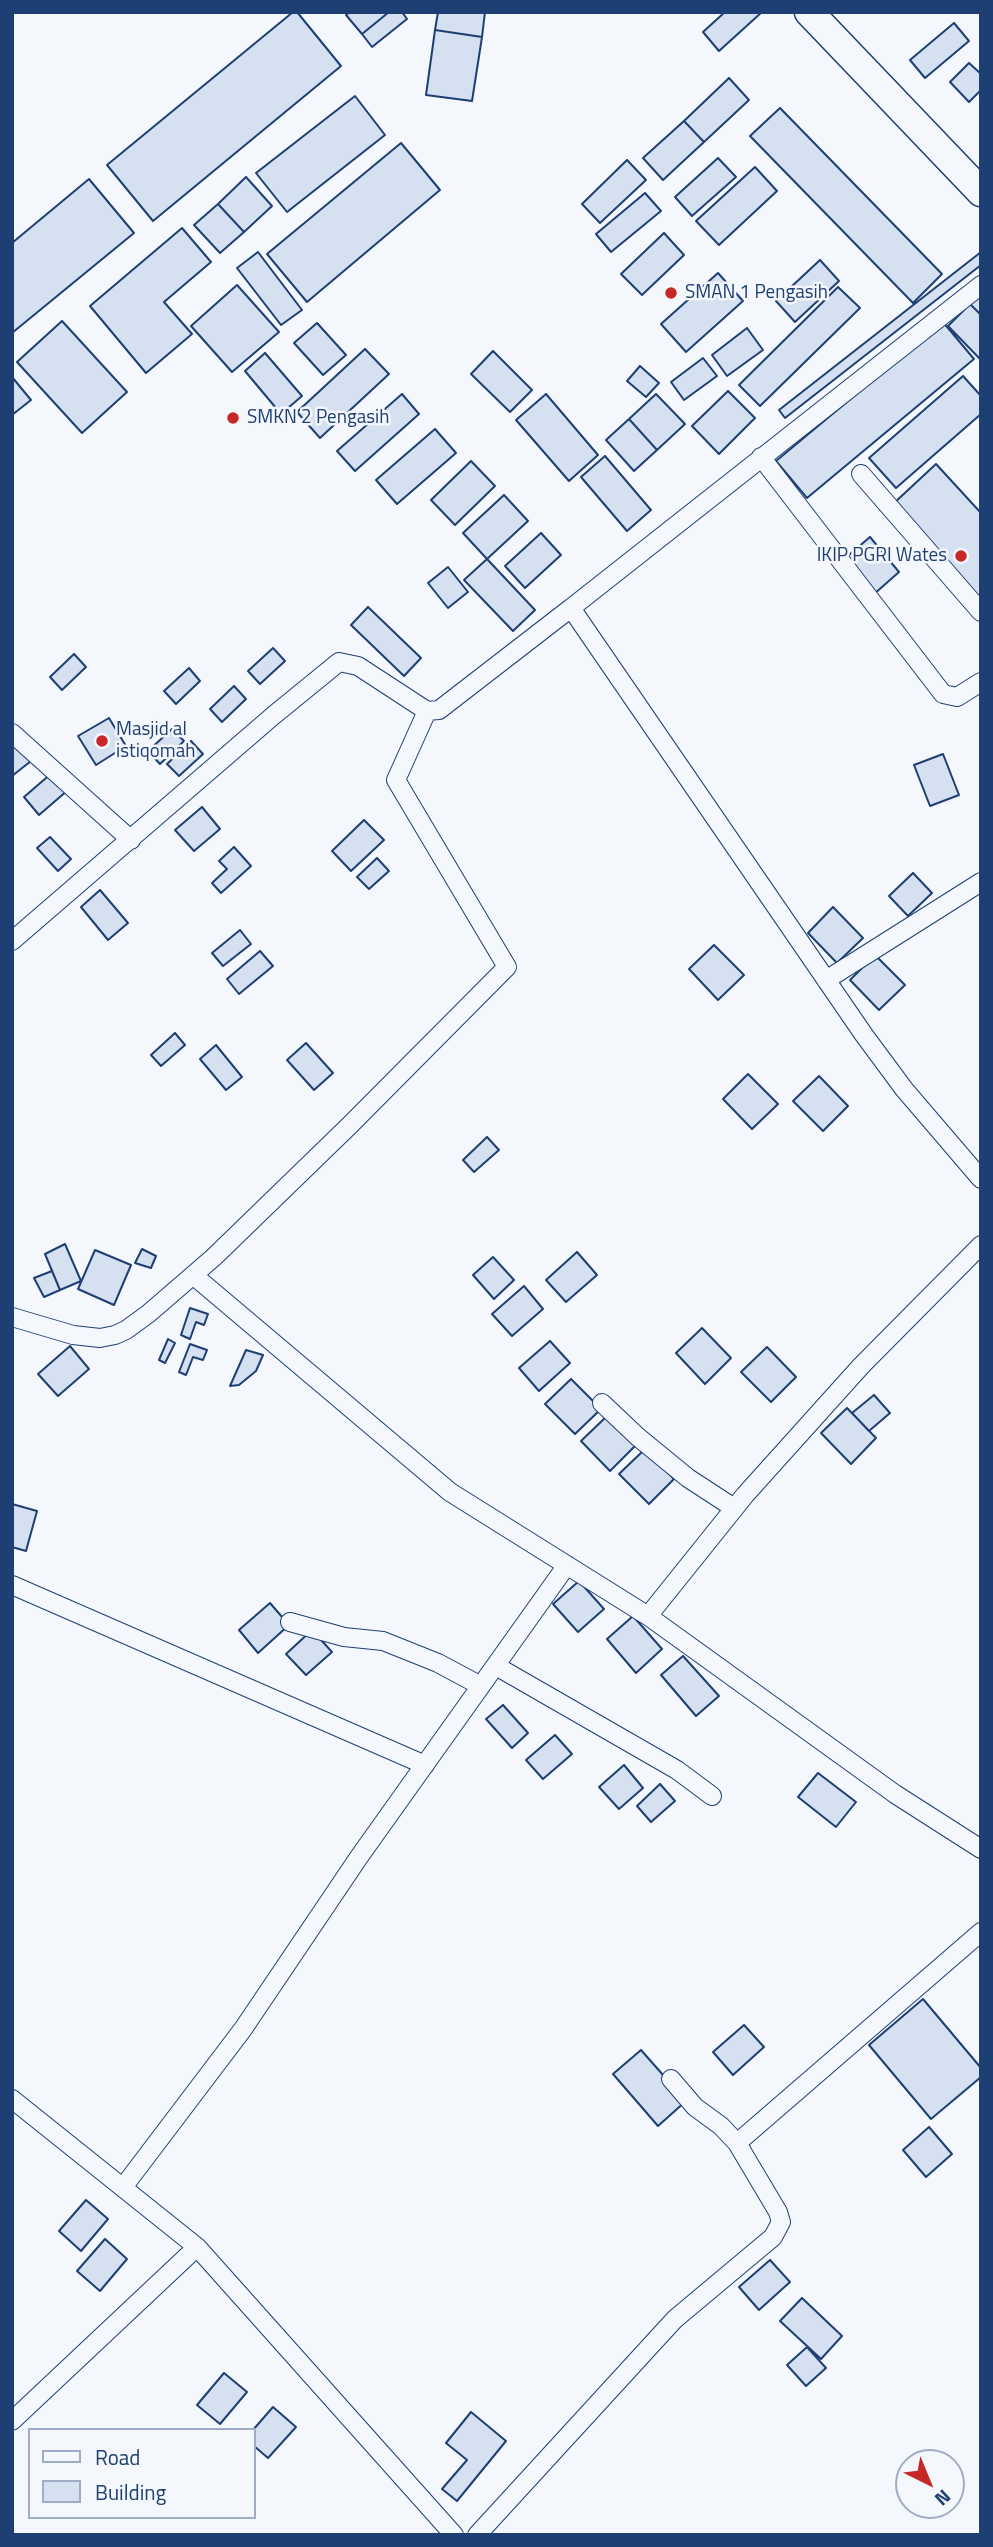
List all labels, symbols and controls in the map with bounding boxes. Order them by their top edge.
place label: SMAN 1 Pengasih [685,282,828,304]
marker: SMAN 1 Pengasih [663,285,679,301]
place label: SMKN 2 Pengasih [247,407,389,429]
marker: SMKN 2 Pengasih [225,410,241,426]
place label: IKIP PGRI Wates [817,545,947,567]
marker: IKIP PGRI Wates [953,548,969,564]
place label: Masjid al istiqomah [116,719,195,763]
marker: Masjid al istiqomah [94,733,110,749]
legend [28,2428,256,2519]
text: Road [95,2441,140,2473]
north arrow [895,2449,965,2519]
text: Building [95,2476,166,2508]
text: N [929,2483,958,2513]

